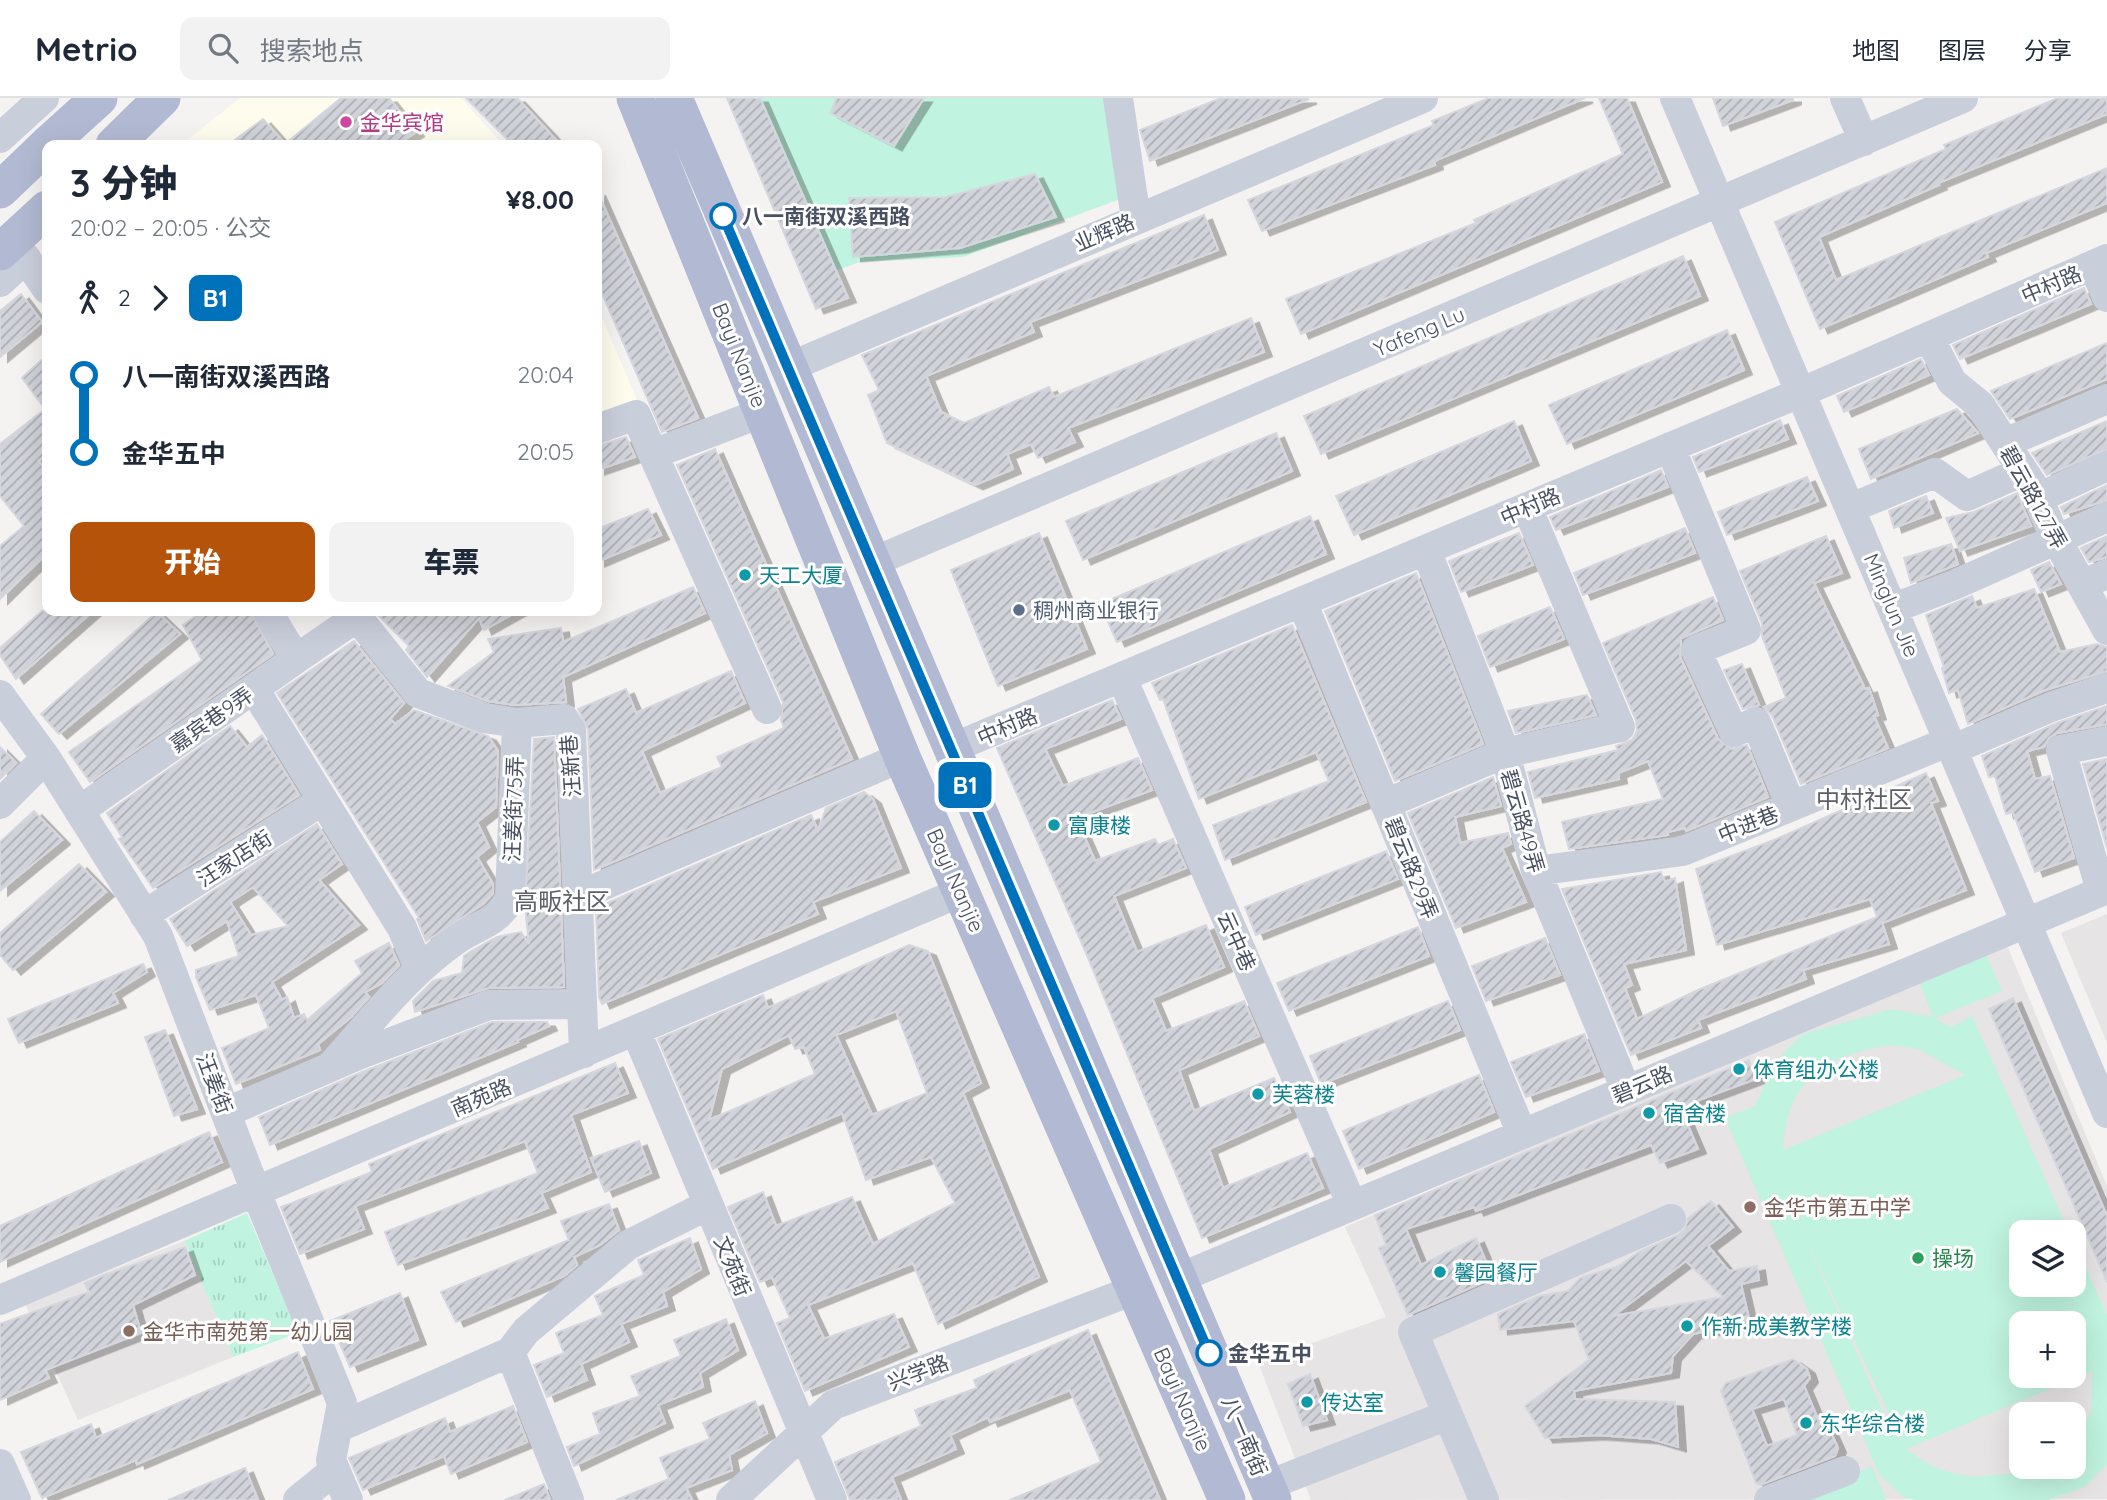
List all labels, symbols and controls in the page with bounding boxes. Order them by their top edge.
search box [180,17,670,80]
text: Metrio [35,28,138,69]
icon: search [204,29,242,67]
text: 搜索地点 [260,34,364,67]
text: 地图 [1852,35,1900,65]
text: 图层 [1938,35,1986,65]
text: 分享 [2024,35,2072,65]
place label: 金华宾馆 [360,109,444,135]
marker: 金华宾馆 [338,114,354,130]
text: 3 分钟 [70,159,177,207]
text: ¥8.00 [506,183,574,216]
marker: 八一南街双溪西路 [710,203,736,229]
place label: 八一南街双溪西路 [742,203,910,229]
street label: 业辉路 [1070,208,1138,256]
text: 20:02 – 20:05 · 公交 [70,213,271,242]
street label: 中村路 [2017,260,2085,308]
icon: walk [70,279,108,317]
icon: forward [141,279,179,317]
text: 2 [118,283,131,312]
text: B1 [203,283,228,313]
street label: Bayi Nanjie [707,299,773,411]
street label: Yafeng Lu [1369,300,1469,362]
text: 八一南街双溪西路 [122,360,330,393]
text: 20:04 [517,360,574,389]
text: 金华五中 [122,437,226,470]
text: 20:05 [517,437,574,466]
street label: 碧云路127弄 [1995,441,2073,553]
street label: 中村路 [1496,482,1564,530]
button: 开始 [70,522,315,602]
button: 车票 [329,522,574,602]
street label: Minglun Jie [1859,549,1925,661]
place label: 天工大厦 [759,562,843,588]
marker: 天工大厦 [737,567,753,583]
place label: 稠州商业银行 [1033,597,1159,623]
marker: 稠州商业银行 [1011,602,1027,618]
street label: 嘉宾巷9弄 [164,681,258,757]
street label: 中村路 [973,702,1041,750]
street label: 汪新巷 [555,734,585,798]
street label: 汪姜街75弄 [498,755,528,863]
line badge: B1 [934,762,996,808]
street label: 碧云路49弄 [1496,766,1550,876]
text: B1 [952,770,978,800]
district label: 中村社区 [1816,784,1912,814]
street label: 中进巷 [1714,800,1782,848]
place label: 富康楼 [1068,812,1131,838]
street label: 碧云路29弄 [1380,813,1444,923]
marker: 富康楼 [1046,817,1062,833]
street label: 汪家店街 [192,824,276,892]
street label: Bayi Nanjie [922,824,990,936]
district label: 高畈社区 [514,886,610,916]
street label: 云中巷 [1212,907,1262,975]
street label: 汪姜街 [192,1049,238,1117]
place label: 体育组办公楼 [1753,1056,1879,1082]
street label: 碧云路 [1608,1060,1676,1108]
marker: 体育组办公楼 [1731,1061,1747,1077]
street label: 南苑路 [447,1073,515,1121]
place label: 芙蓉楼 [1272,1081,1335,1107]
marker: 芙蓉楼 [1250,1086,1266,1102]
place label: 宿舍楼 [1663,1100,1726,1126]
marker: 宿舍楼 [1641,1105,1657,1121]
place label: 金华市第五中学 [1764,1194,1911,1220]
marker: 金华市第五中学 [1742,1199,1758,1215]
map controls [2009,1220,2086,1479]
button: layers [2009,1220,2086,1297]
street label: 文苑街 [709,1232,757,1300]
place label: 操场 [1932,1245,1974,1271]
marker: 操场 [1910,1250,1926,1266]
place label: 馨园餐厅 [1454,1259,1538,1285]
marker: 馨园餐厅 [1432,1264,1448,1280]
button: + [2009,1311,2086,1388]
place label: 作新·成美教学楼 [1701,1313,1852,1339]
place label: 金华市南苑第一幼儿园 [143,1318,353,1344]
marker: 作新·成美教学楼 [1679,1318,1695,1334]
marker: 金华市南苑第一幼儿园 [121,1323,137,1339]
marker: 金华五中 [1196,1340,1222,1366]
place label: 金华五中 [1228,1340,1312,1366]
street label: Bayi Nanjie [1149,1343,1217,1455]
street label: 兴学路 [884,1349,952,1395]
place label: 传达室 [1321,1389,1384,1415]
street label: 八一南街 [1217,1392,1273,1480]
marker: 传达室 [1299,1394,1315,1410]
button: − [2009,1402,2086,1479]
place label: 东华综合楼 [1820,1410,1925,1436]
marker: 东华综合楼 [1798,1415,1814,1431]

